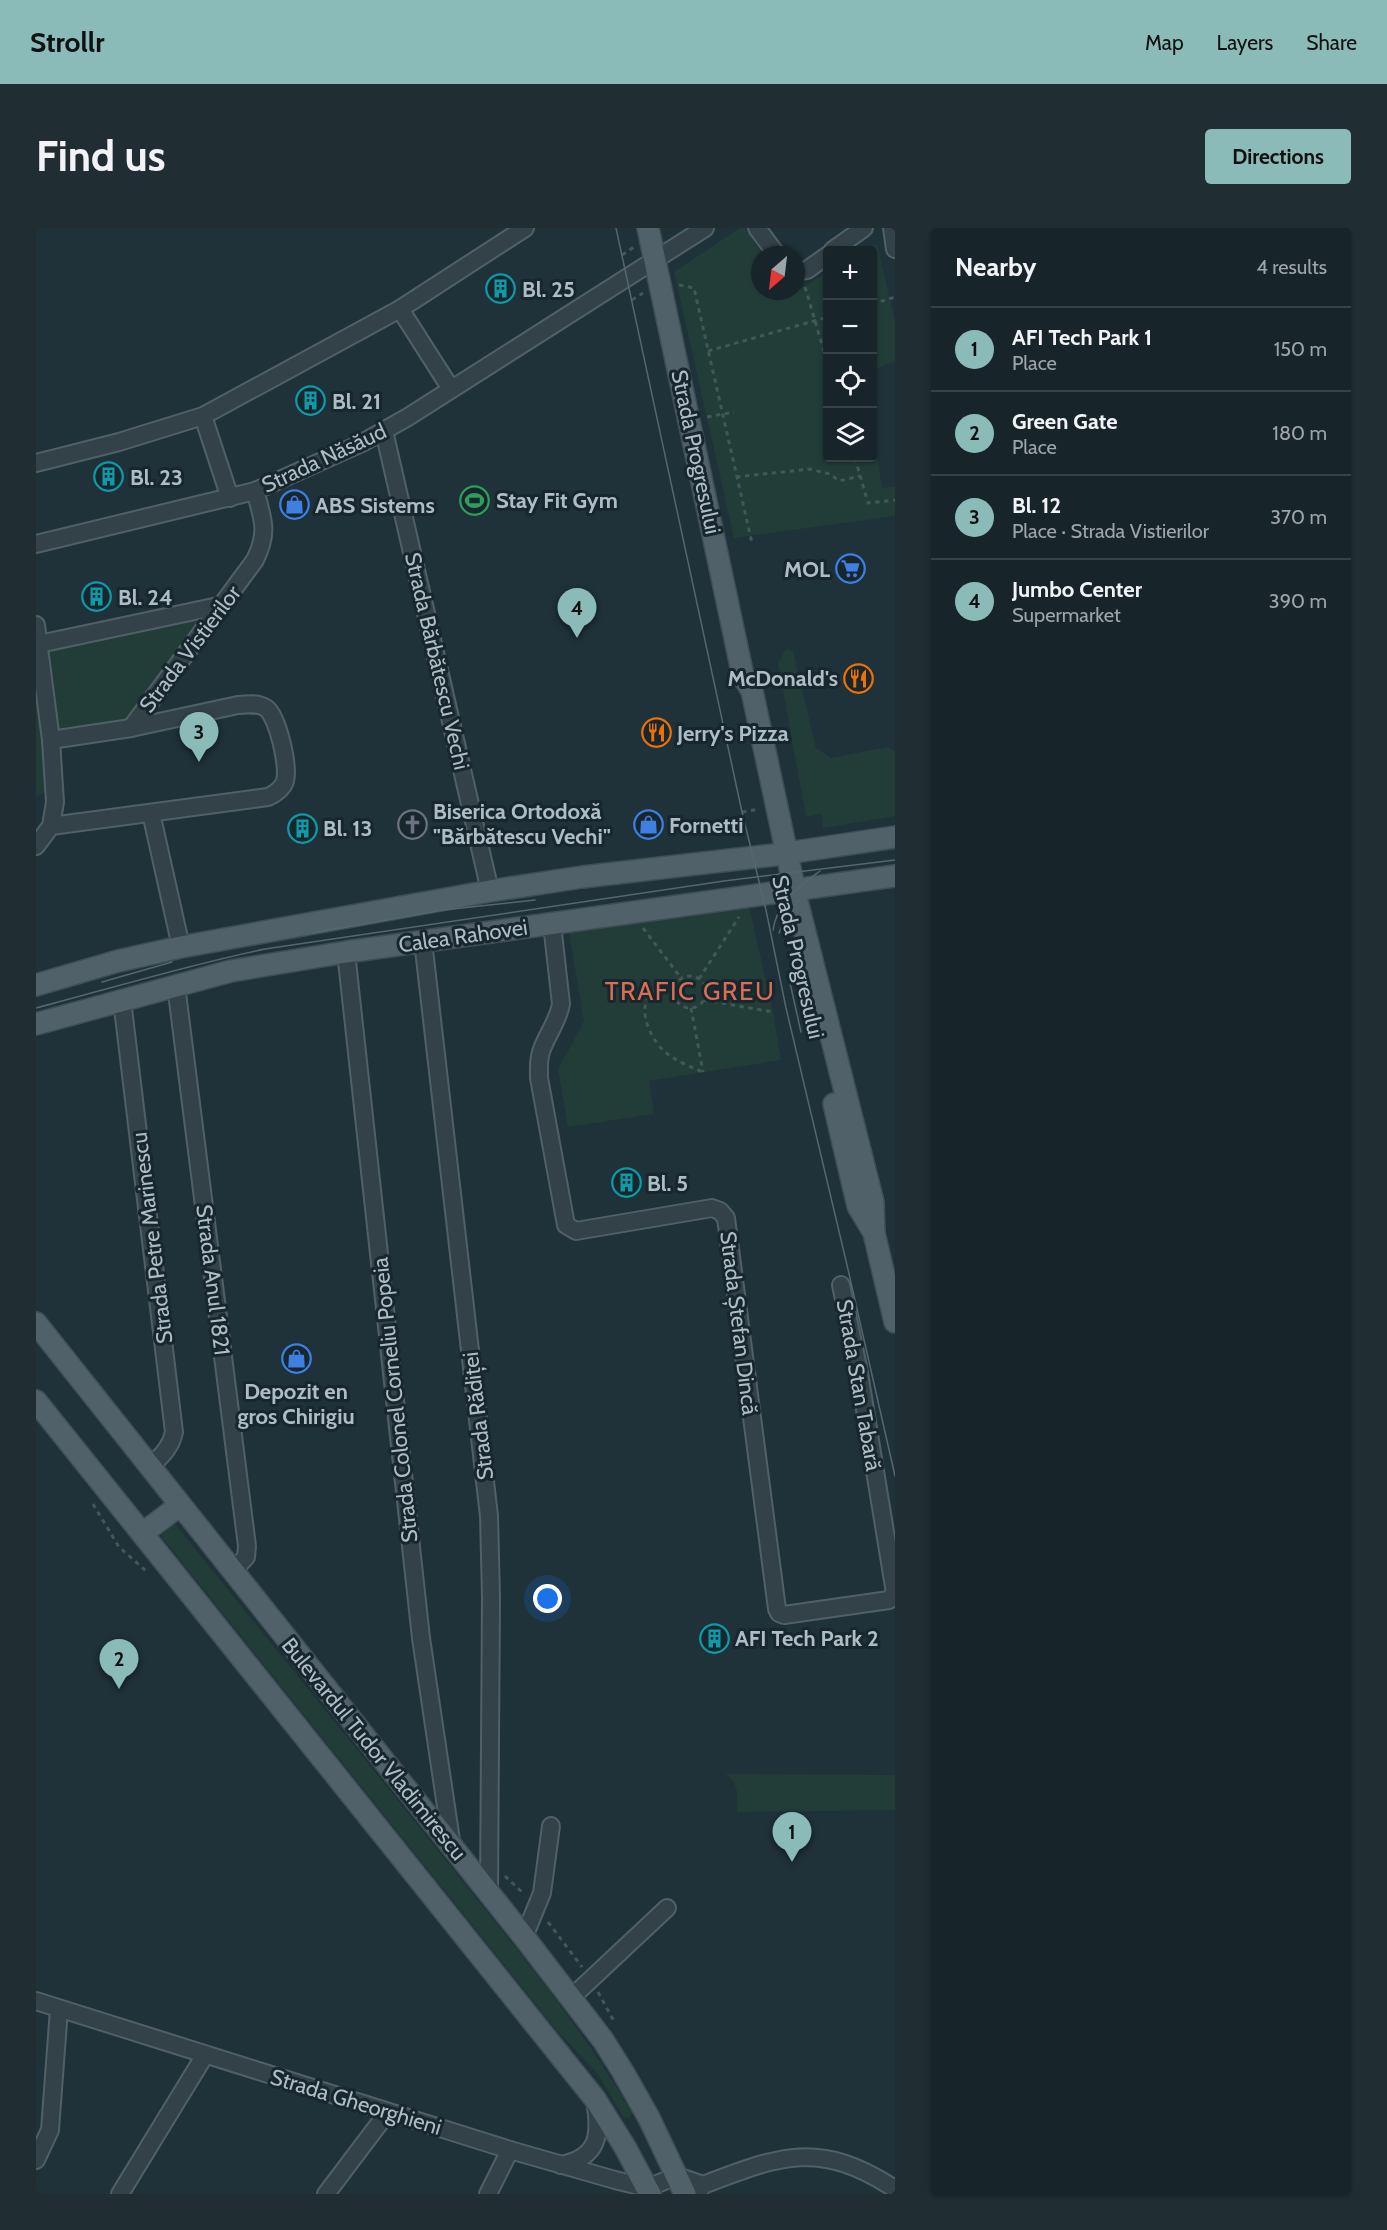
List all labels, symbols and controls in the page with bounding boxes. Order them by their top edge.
text: Strollr [30,25,104,59]
text: Map [1145,30,1184,55]
text: Layers [1217,30,1273,55]
text: Share [1306,30,1357,55]
button: Directions [1205,129,1351,184]
text: Find us [36,130,165,182]
north arrow [751,246,805,300]
map controls [823,246,877,462]
button: + [823,246,877,300]
text: Nearby [955,251,1036,283]
text: 4 results [1256,255,1327,279]
building icon: Bl. 25 [485,273,517,305]
place label: Bl. 25 [522,276,575,303]
button: − [823,300,877,354]
text: AFI Tech Park 1 [1012,324,1152,351]
text: 1 [971,337,978,361]
text: 150 m [1274,337,1327,361]
text: Place [1012,351,1057,375]
button: locate [823,354,877,408]
street label: Strada Progresului [665,367,727,537]
building icon: Bl. 21 [295,385,327,417]
place label: Bl. 21 [332,388,381,415]
button: layers [823,408,877,462]
text: Green Gate [1012,408,1118,435]
street label: Strada Năsăud [257,417,391,499]
text: 2 [969,421,980,445]
text: 180 m [1272,421,1327,445]
text: Place [1012,435,1057,459]
building icon: Bl. 23 [93,461,125,493]
place label: Bl. 23 [130,464,183,491]
sports icon: Stay Fit Gym [459,484,491,516]
place label: Stay Fit Gym [496,487,618,514]
shop icon: ABS Sistems [278,489,310,521]
place label: ABS Sistems [315,492,435,519]
text: Bl. 12 [1012,492,1061,519]
text: 3 [969,505,980,529]
text: 370 m [1270,505,1327,529]
text: Place · Strada Vistierilor [1012,519,1209,543]
street label: Strada Bărbătescu Vechi [399,550,475,772]
supermarket icon: MOL [835,553,867,585]
place label: MOL [784,556,830,583]
text: Jumbo Center [1012,576,1142,603]
street label: Strada Vistierilor [133,580,247,718]
building icon: Bl. 24 [81,581,113,613]
place label: Bl. 24 [118,584,173,611]
pin: 4 [558,588,596,638]
text: 4 [968,589,981,613]
text: 390 m [1269,589,1327,613]
text: Supermarket [1012,603,1121,627]
restaurant icon: McDonald's [843,662,875,694]
place label: McDonald's [727,665,838,692]
pin: 3 [180,712,218,762]
restaurant icon: Jerry's Pizza [640,717,672,749]
place label: Jerry's Pizza [676,720,789,747]
place label: Biserica Ortodoxă "Bărbătescu Vechi" [433,798,611,850]
church icon: Biserica Ortodoxă "Bărbătescu Vechi" [396,808,428,840]
shop icon: Fornetti [632,809,664,841]
building icon: Bl. 13 [286,812,318,844]
place label: Fornetti [669,812,743,839]
place label: Bl. 13 [323,815,372,842]
street label: Strada Progresului [766,873,830,1041]
street label: Calea Rahovei [397,914,529,958]
district label: TRAFIC GREU [605,975,775,1007]
street label: Strada Petre Marinescu [126,1131,178,1345]
building icon: Bl. 5 [610,1167,642,1199]
place label: Bl. 5 [647,1170,688,1197]
street label: Strada Anul 1821 [190,1203,236,1357]
street label: Strada Ștefan Dincă [713,1230,764,1417]
street label: Strada Colonel Corneliu Popeia [367,1256,423,1544]
street label: Strada Stan Tabară [831,1297,887,1473]
shop icon: Depozit en gros Chirigiu [280,1343,312,1375]
street label: Strada Rădiței [457,1350,500,1482]
place label: Depozit en gros Chirigiu [237,1378,355,1430]
your location [533,1584,562,1613]
building icon: AFI Tech Park 2 [698,1622,730,1654]
place label: AFI Tech Park 2 [735,1625,879,1652]
street label: Bulevardul Tudor Vladimirescu [276,1632,472,1866]
pin: 2 [100,1640,139,1689]
pin: 1 [772,1812,812,1862]
street label: Strada Gheorghieni [267,2063,445,2141]

